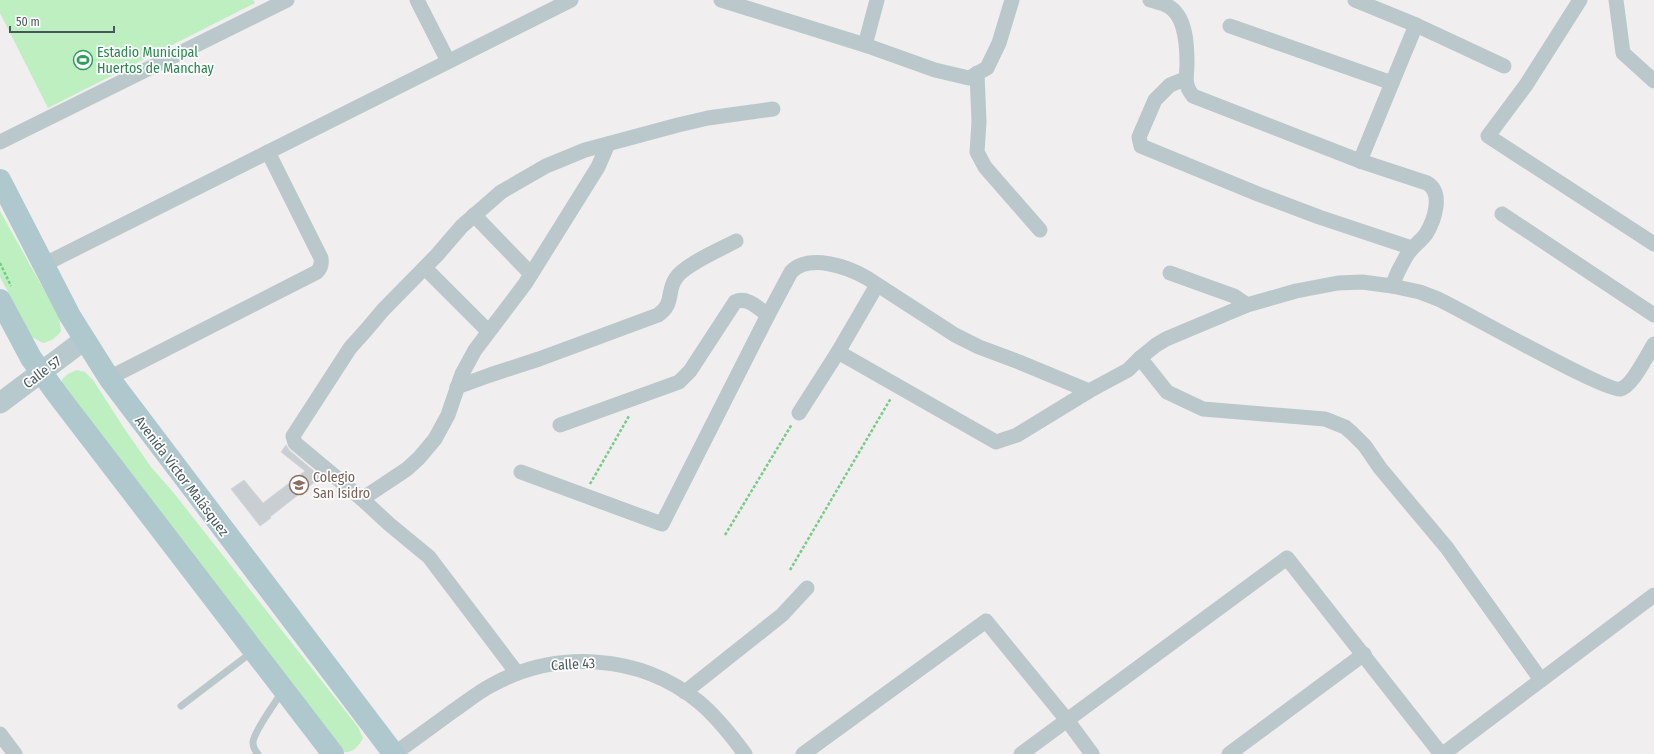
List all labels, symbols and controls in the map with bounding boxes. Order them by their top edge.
scale bar [10,8,114,34]
text: 50 m [16,15,40,29]
place label: Estadio Municipal Huertos de Manchay [97,44,215,77]
sports icon: Estadio Municipal Huertos de Manchay [72,49,94,71]
street label: Calle 57 [20,352,65,392]
street label: Avenida Victor Malásquez [131,413,233,540]
place label: Colegio San Isidro [313,469,370,502]
school or university icon: Colegio San Isidro [288,474,310,496]
street label: Calle 43 [551,655,596,674]

